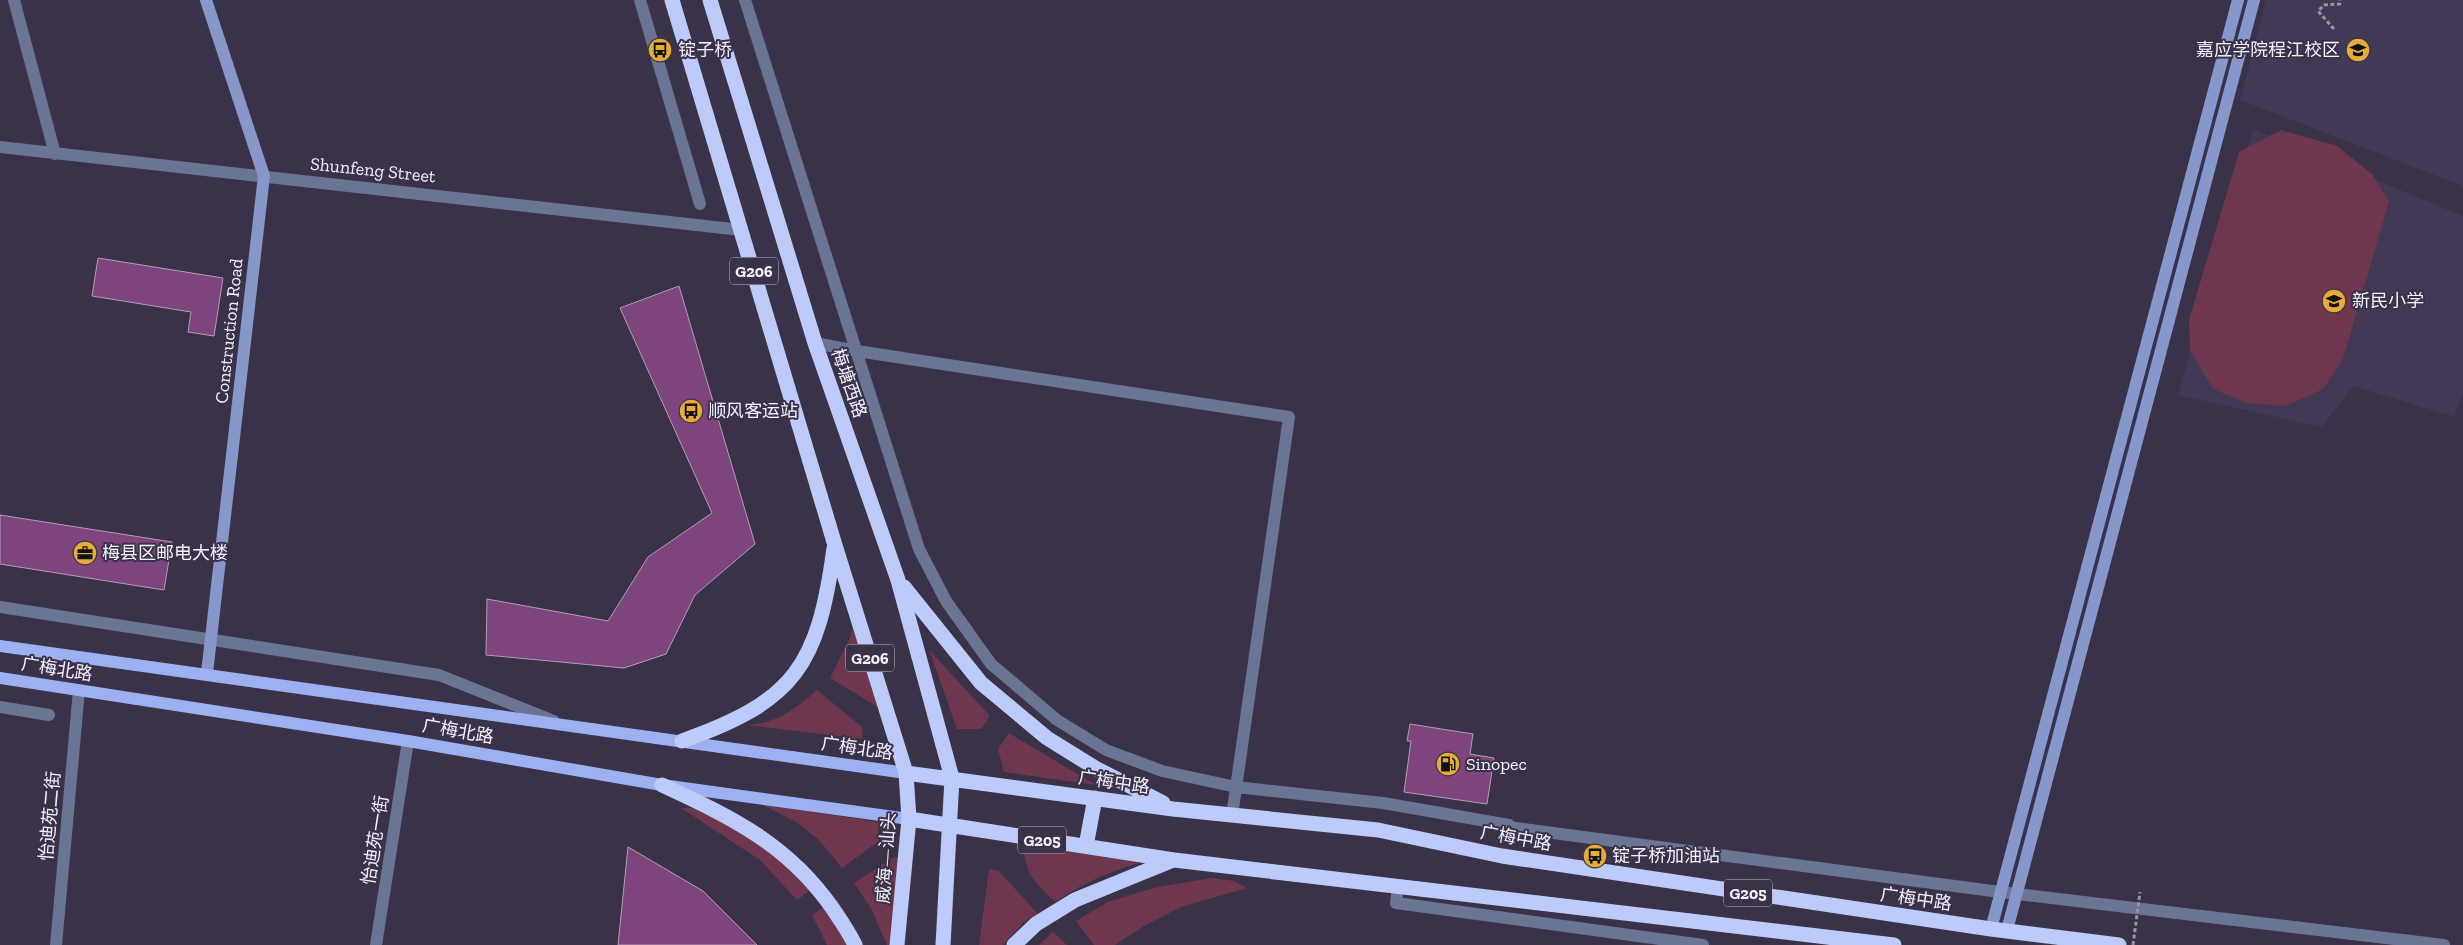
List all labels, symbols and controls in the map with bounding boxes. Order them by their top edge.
bus stop icon: 锭子桥 [647,37,673,63]
school or university icon: 嘉应学院程江校区 [2345,37,2371,63]
place label: 锭子桥 [678,39,732,61]
place label: 嘉应学院程江校区 [2196,39,2340,61]
street label: Shunfeng Street [309,152,437,188]
street label: Construction Road [210,257,248,405]
road number: G206 [730,258,778,284]
school or university icon: 新民小学 [2321,288,2347,314]
place label: 新民小学 [2352,290,2424,312]
street label: 梅塘西路 [827,345,871,421]
bus stop icon: 顺风客运站 [678,398,704,424]
place label: 顺风客运站 [708,400,798,422]
office icon: 梅县区邮电大楼 [72,540,98,566]
place label: 梅县区邮电大楼 [102,542,228,564]
road number: G206 [846,644,894,671]
street label: 广梅北路 [20,653,94,685]
street label: 广梅北路 [421,714,495,748]
street label: 广梅北路 [820,732,894,764]
fuel station icon: Sinopec [1435,751,1461,777]
place label: Sinopec [1466,753,1527,775]
street label: 广梅中路 [1077,766,1151,798]
street label: 怡迪苑二街 [35,770,65,862]
street label: 怡迪苑一街 [357,794,393,886]
street label: 威海—汕头 [872,812,900,904]
street label: 广梅中路 [1479,821,1553,855]
road number: G205 [1018,826,1066,854]
bus stop icon: 锭子桥加油站 [1582,843,1608,869]
place label: 锭子桥加油站 [1612,845,1720,867]
road number: G205 [1724,880,1772,906]
street label: 广梅中路 [1879,883,1953,915]

